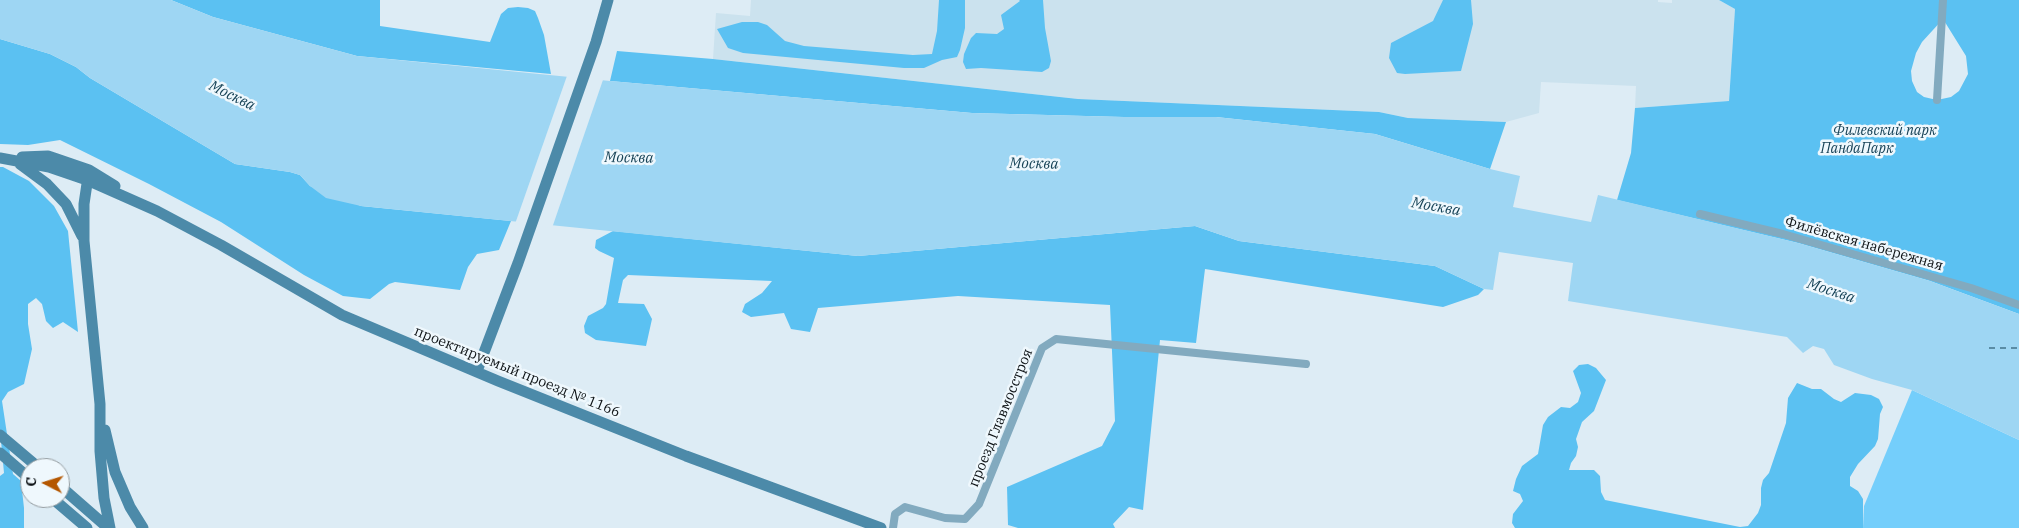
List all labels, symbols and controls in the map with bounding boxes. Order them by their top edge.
water label: Москва [206,77,258,115]
park label: Филевский парк [1833,123,1937,139]
park label: ПандаПарк [1820,141,1894,157]
water label: Москва [604,149,654,167]
water label: Москва [1009,155,1059,173]
water label: Москва [1410,194,1462,220]
street label: Филёвская набережная [1783,213,1945,275]
water label: Москва [1805,275,1857,307]
street label: проектируемый проезд № 1166 [412,323,622,421]
street label: проезд Главмосстроя [965,346,1037,490]
north arrow [20,458,70,508]
text: С [22,476,40,487]

